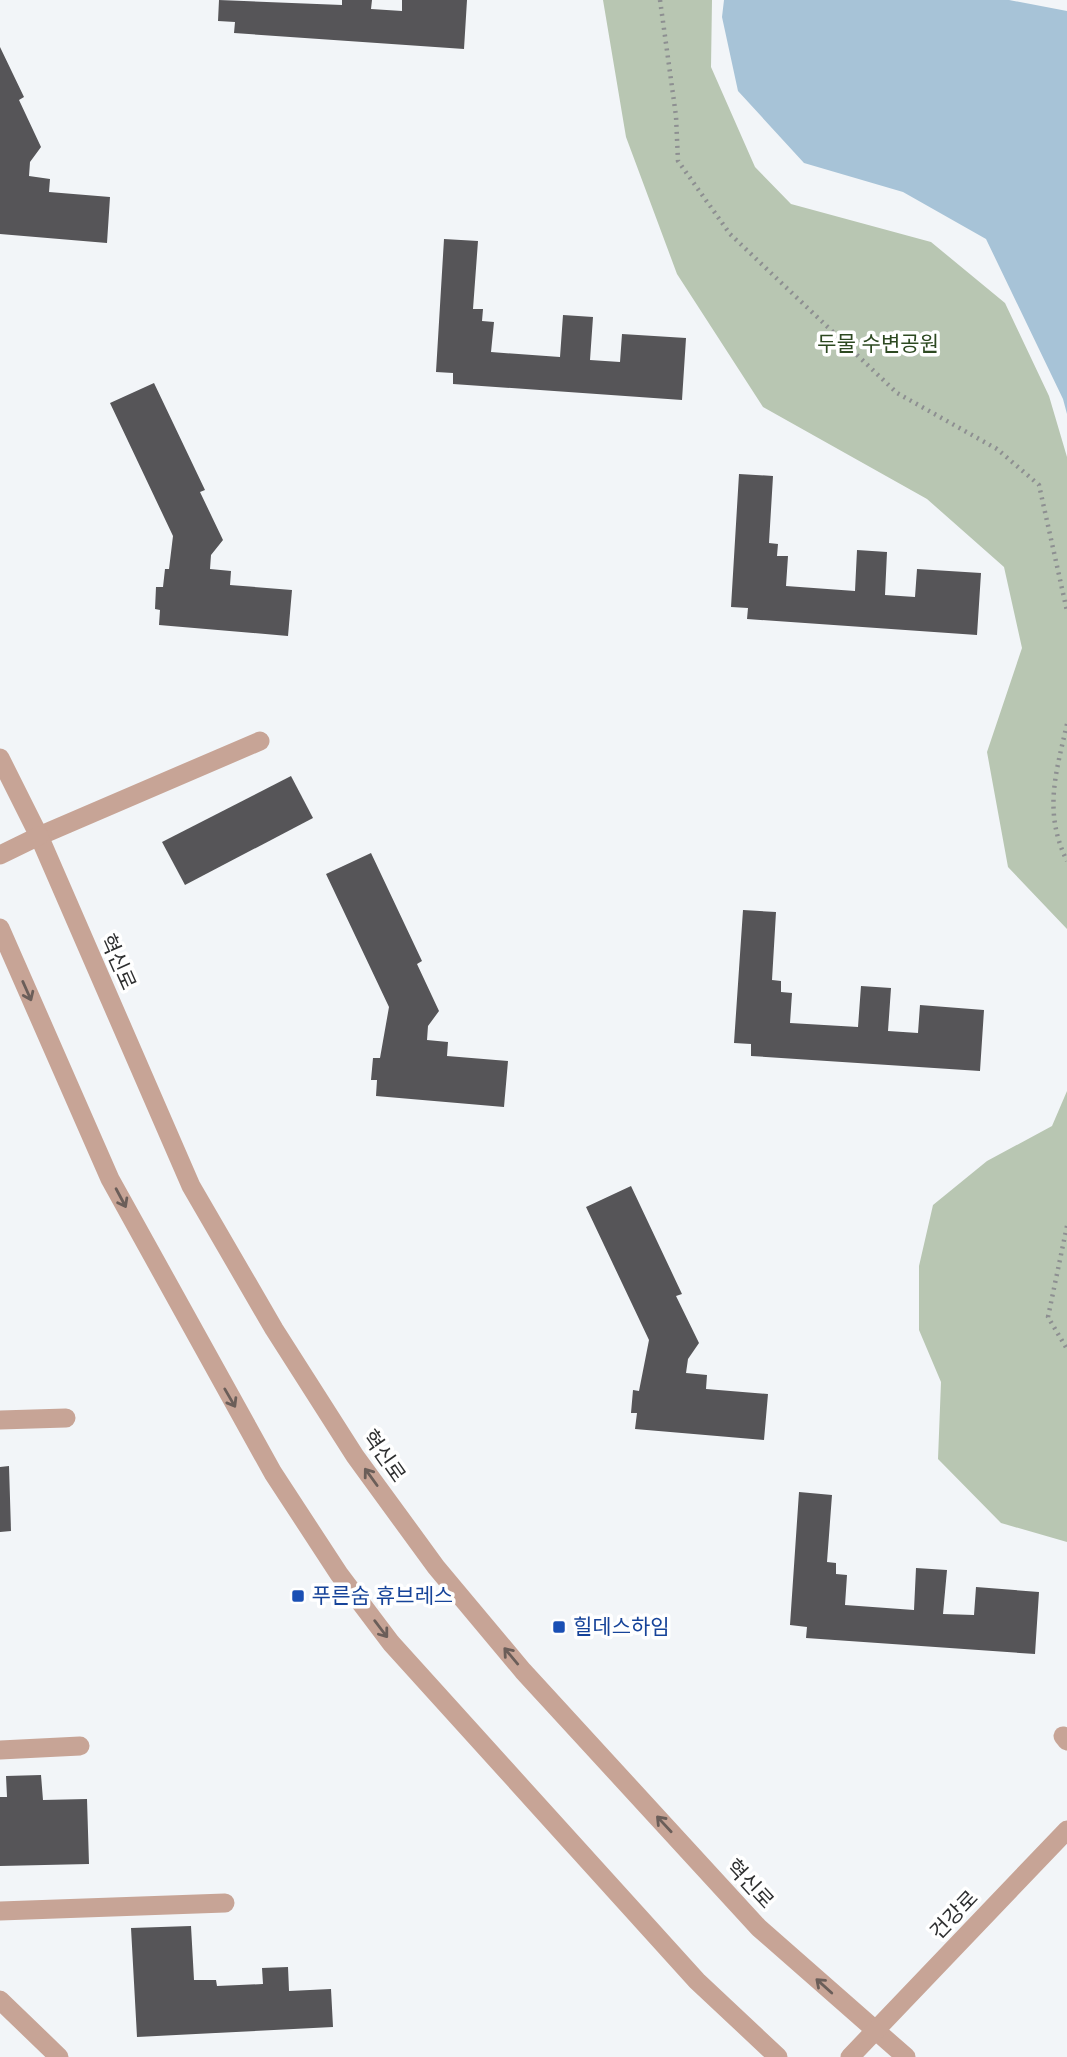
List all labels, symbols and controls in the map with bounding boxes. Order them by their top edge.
park label: 두물 수변공원 [817,331,939,356]
street label: 혁신로 [95,930,142,993]
one-way arrow [22,979,35,1001]
one-way arrow [114,1187,128,1208]
one-way arrow [223,1387,237,1407]
street label: 혁신로 [358,1425,411,1487]
one-way arrow [363,1468,378,1487]
place label: 푸른숨 휴브레스 [312,1583,453,1608]
marker: 푸른숨 휴브레스 [290,1588,306,1604]
place label: 힐데스하임 [573,1614,670,1639]
one-way arrow [374,1619,388,1638]
marker: 힐데스하임 [551,1619,567,1635]
one-way arrow [503,1648,519,1666]
one-way arrow [656,1816,672,1834]
street label: 혁신로 [721,1854,779,1913]
street label: 건강로 [925,1885,983,1944]
one-way arrow [815,1978,833,1994]

